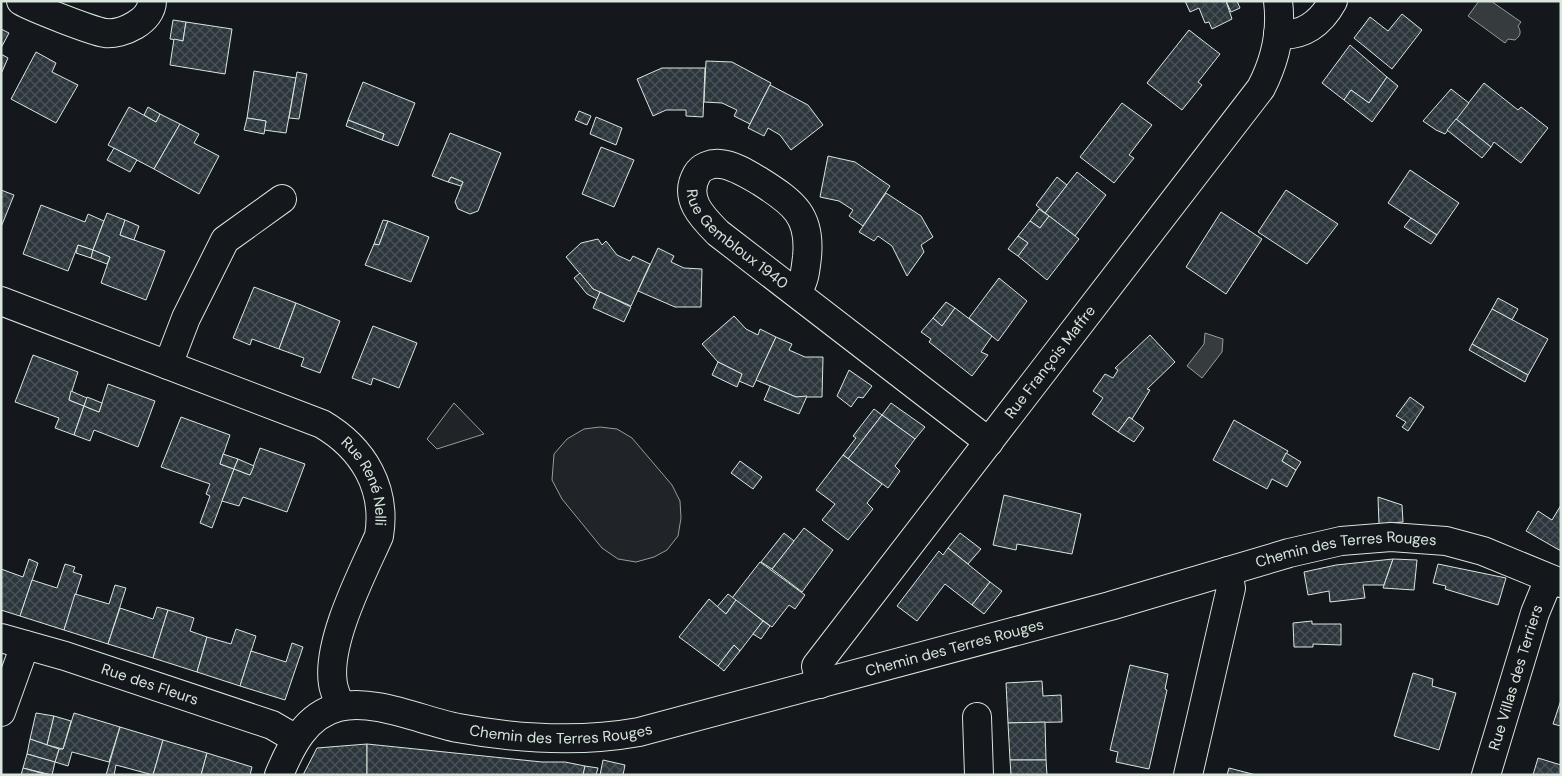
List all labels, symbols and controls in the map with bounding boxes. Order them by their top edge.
street label: Rue Gembloux 1940 [682,188,792,293]
street label: Rue François Maffre [1000,301,1100,423]
street label: Rue René Nelli [337,432,391,526]
street label: Chemin des Terres Rouges [1253,527,1437,572]
street label: Rue Villas des Terriers [1484,601,1547,753]
street label: Chemin des Terres Rouges [863,614,1046,681]
street label: Rue des Fleurs [99,659,201,710]
street label: Chemin des Terres Rouges [468,719,655,749]

